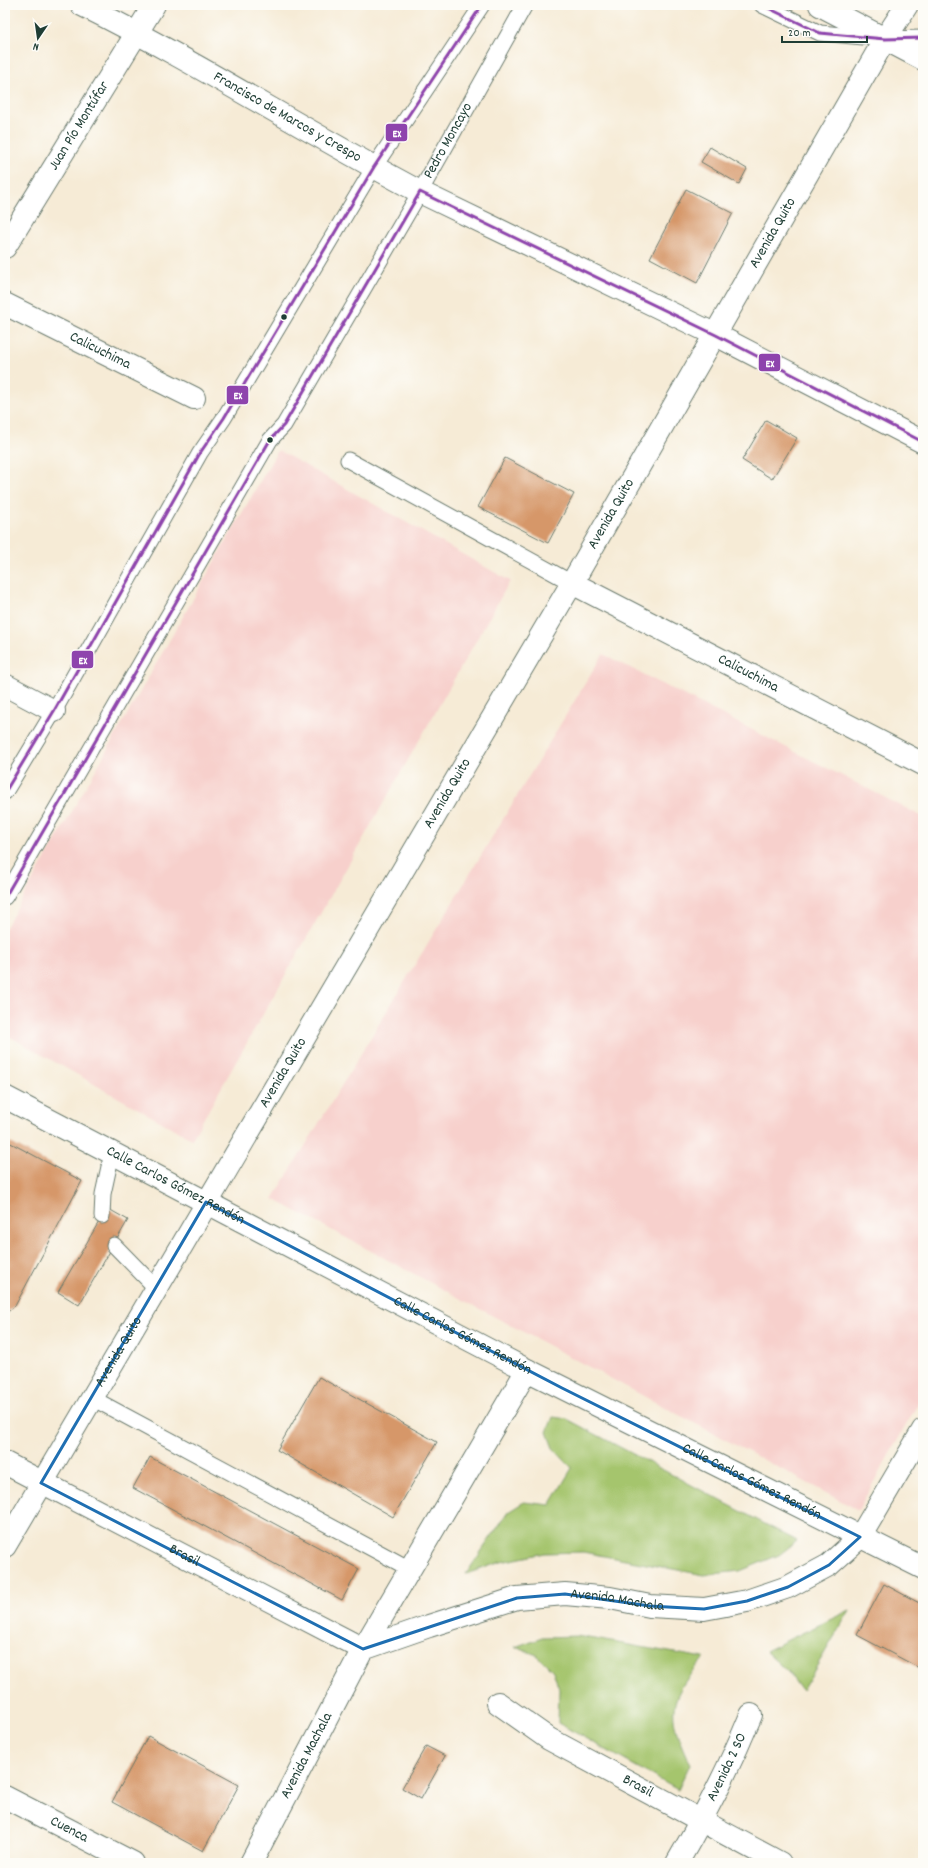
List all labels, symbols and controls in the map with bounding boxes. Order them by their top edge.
north arrow [18,18,58,58]
scale bar [782,18,867,44]
text: 20 m [788,25,811,42]
text: N [31,37,41,54]
street label: Francisco de Marcos y Crespo [209,67,365,169]
street label: Juan Pío Montúfar [43,77,116,175]
street label: Pedro Moncayo [418,99,479,183]
line badge: EX [385,123,408,142]
text: EX [393,127,402,143]
street label: Avenida Quito [744,194,802,273]
unlabelled marker [279,312,289,322]
street label: Calicuchima [65,327,135,376]
line badge: EX [758,353,781,372]
text: EX [766,357,775,373]
line badge: EX [226,385,249,405]
text: EX [234,389,243,405]
unlabelled marker [265,435,275,445]
street label: Avenida Quito [583,474,641,554]
street label: Calicuchima [713,649,783,699]
line badge: EX [71,650,94,669]
text: EX [79,654,88,670]
street label: Avenida Quito [419,754,477,833]
street label: Avenida Quito [254,1033,313,1112]
street label: Calle Carlos Gómez Rendón [102,1141,248,1231]
street label: Calle Carlos Gómez Rendón [389,1291,535,1382]
street label: Avenida Quito [90,1312,149,1392]
street label: Calle Carlos Gómez Rendón [678,1438,825,1526]
street label: Brasil [165,1539,204,1574]
street label: Avenida Machala [569,1584,666,1618]
street label: Avenida Machala [275,1708,339,1803]
street label: Avenida 2 SO [702,1730,753,1806]
street label: Brasil [618,1769,657,1804]
street label: Cuenca [46,1811,93,1849]

